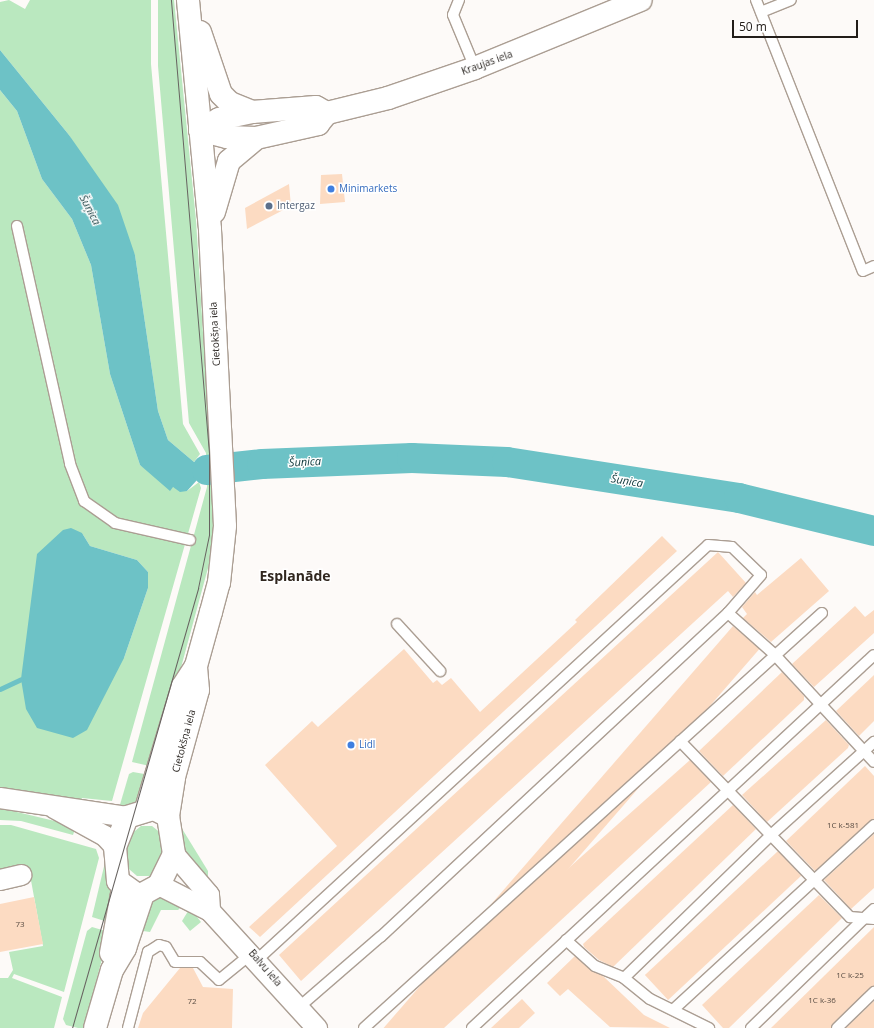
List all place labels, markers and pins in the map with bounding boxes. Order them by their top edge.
place label: Minimarkets [339,183,397,195]
marker: Minimarkets [326,184,336,194]
place label: Intergaz [277,200,315,212]
marker: Intergaz [264,201,274,211]
place label: Lidl [359,739,375,751]
marker: Lidl [346,740,356,750]

